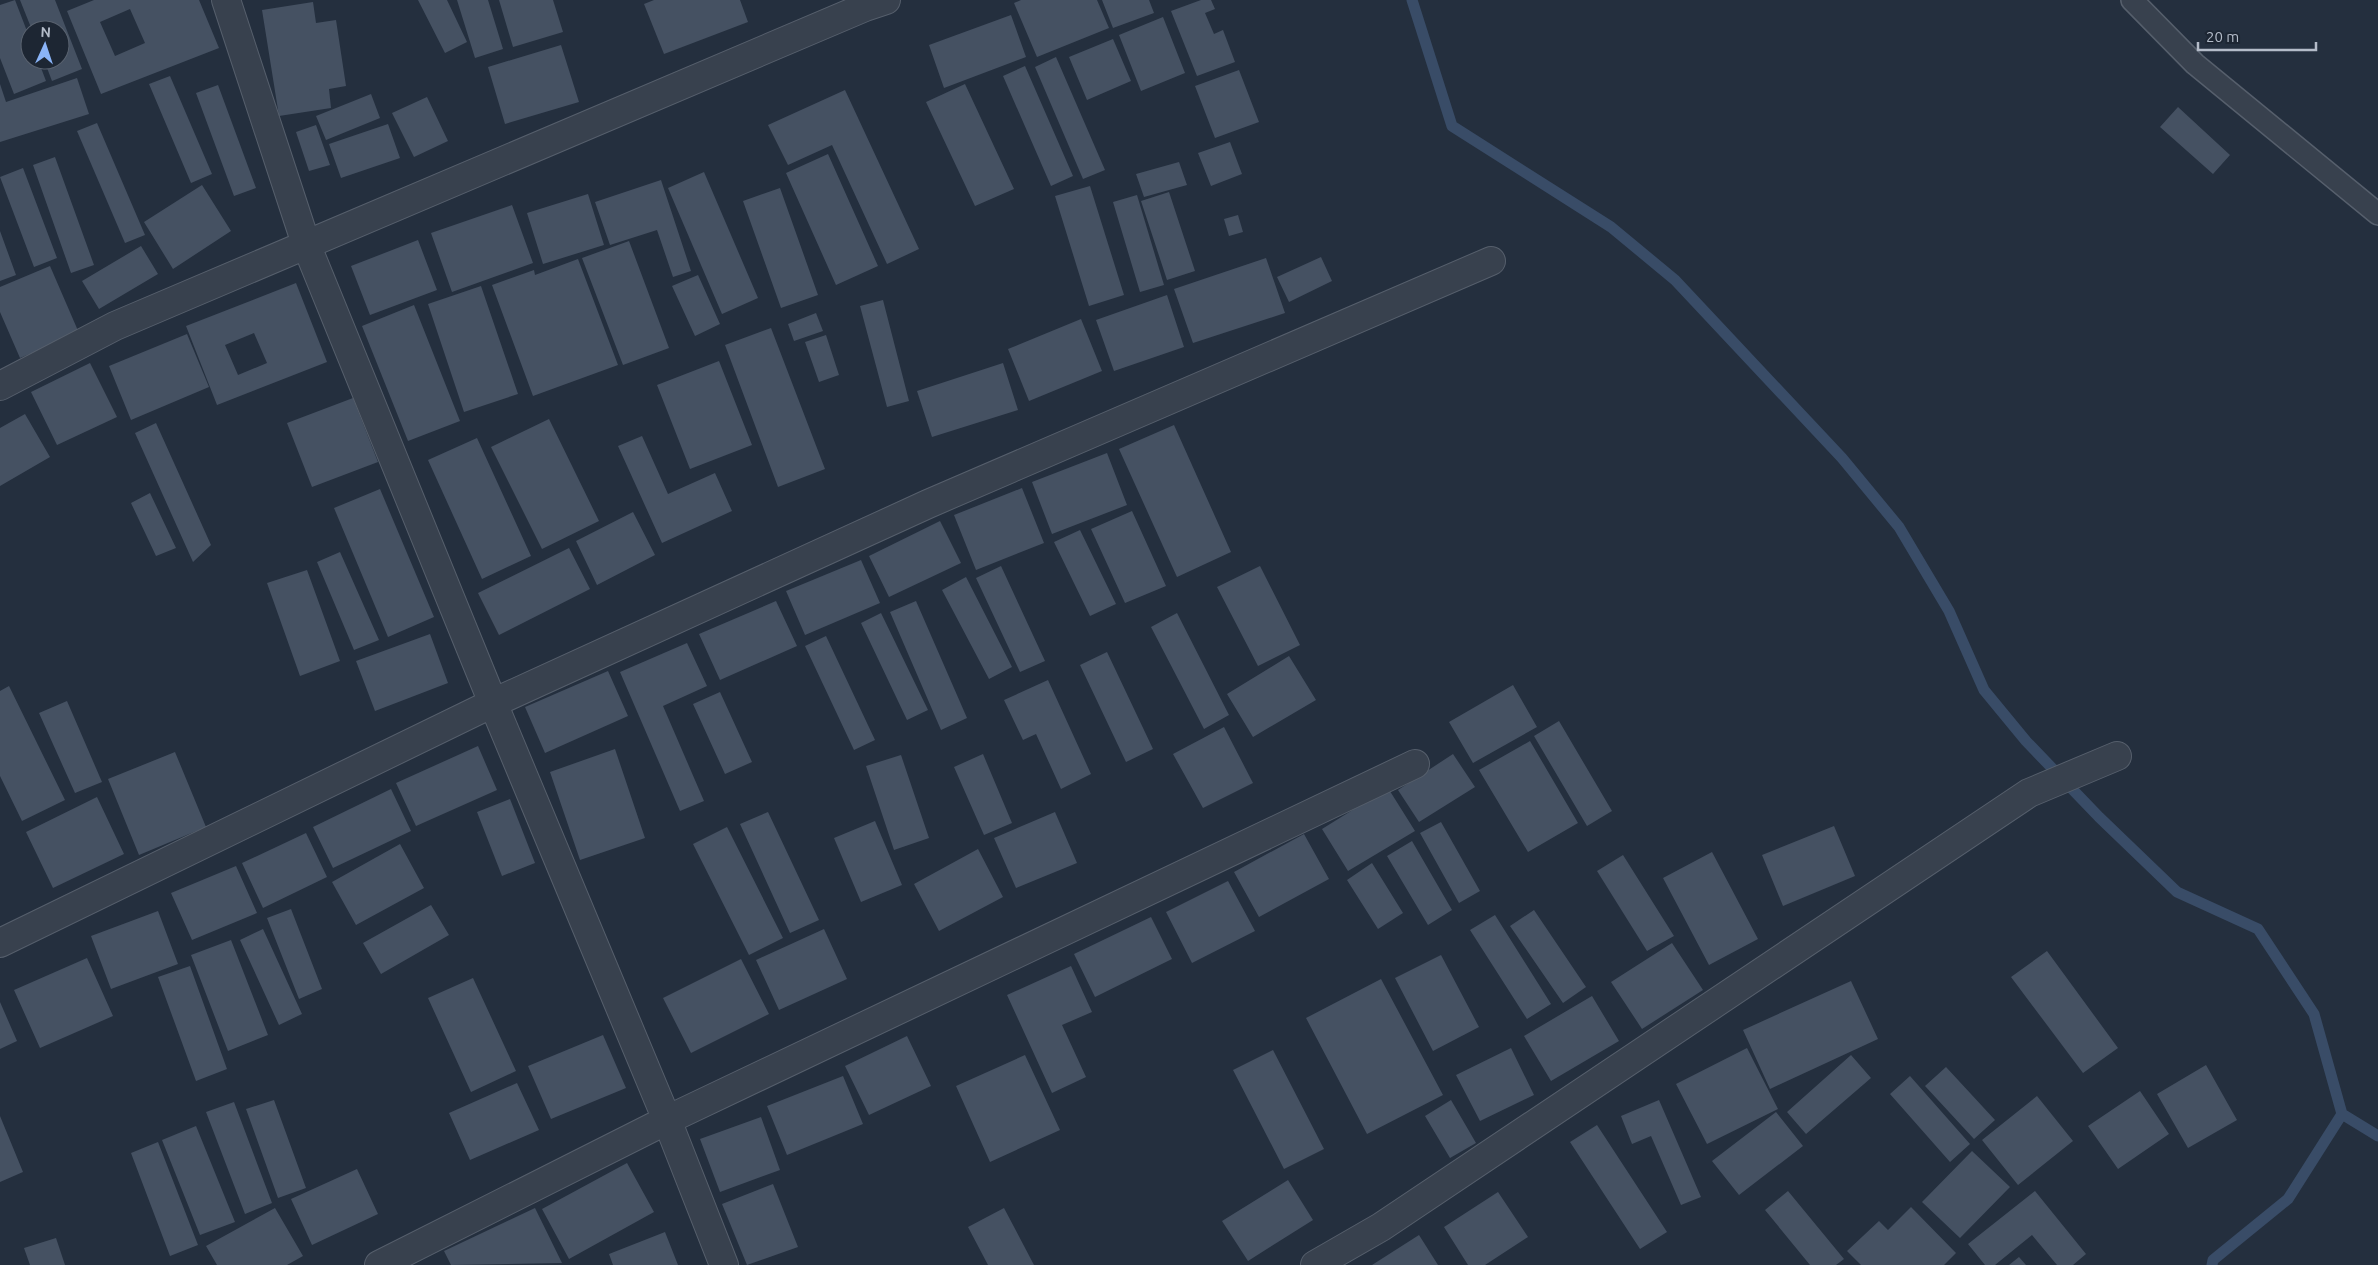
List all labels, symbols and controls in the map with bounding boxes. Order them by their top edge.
north arrow [20,20,70,70]
scale bar [2198,20,2316,52]
text: N [40,24,51,40]
text: 20 m [2206,28,2239,45]

